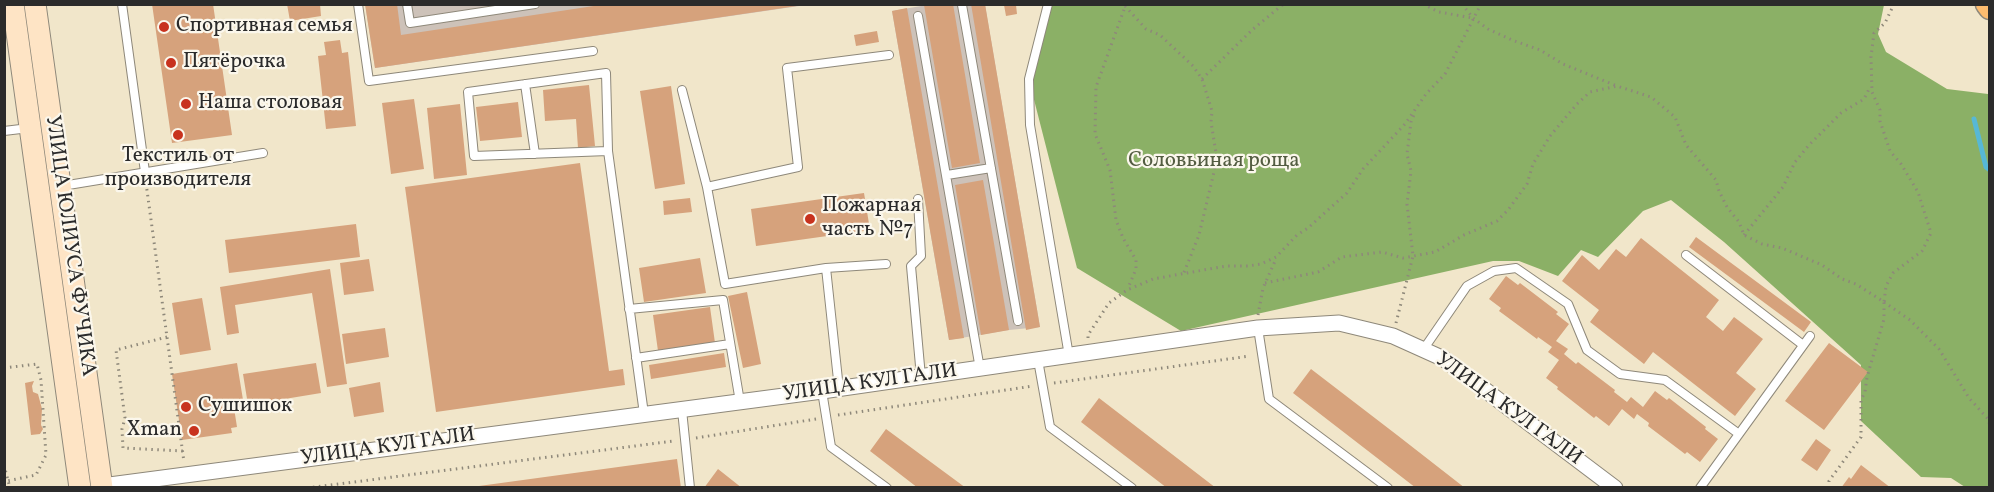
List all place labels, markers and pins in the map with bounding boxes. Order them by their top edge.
place label: Спортивная семья [176,14,353,40]
marker: Спортивная семья [157,20,171,34]
place label: Пятёрочка [183,50,286,76]
marker: Пятёрочка [164,56,178,70]
place label: Наша столовая [198,91,342,117]
marker: Наша столовая [179,97,193,111]
marker: Текстиль от производителя [171,128,185,142]
place label: Текстиль от производителя [105,144,251,194]
place label: Пожарная часть №7 [822,194,921,244]
marker: Пожарная часть №7 [803,212,817,226]
place label: Сушишок [198,394,292,420]
marker: Сушишок [179,400,193,414]
place label: Xman [126,418,182,444]
marker: Xman [187,424,201,438]

